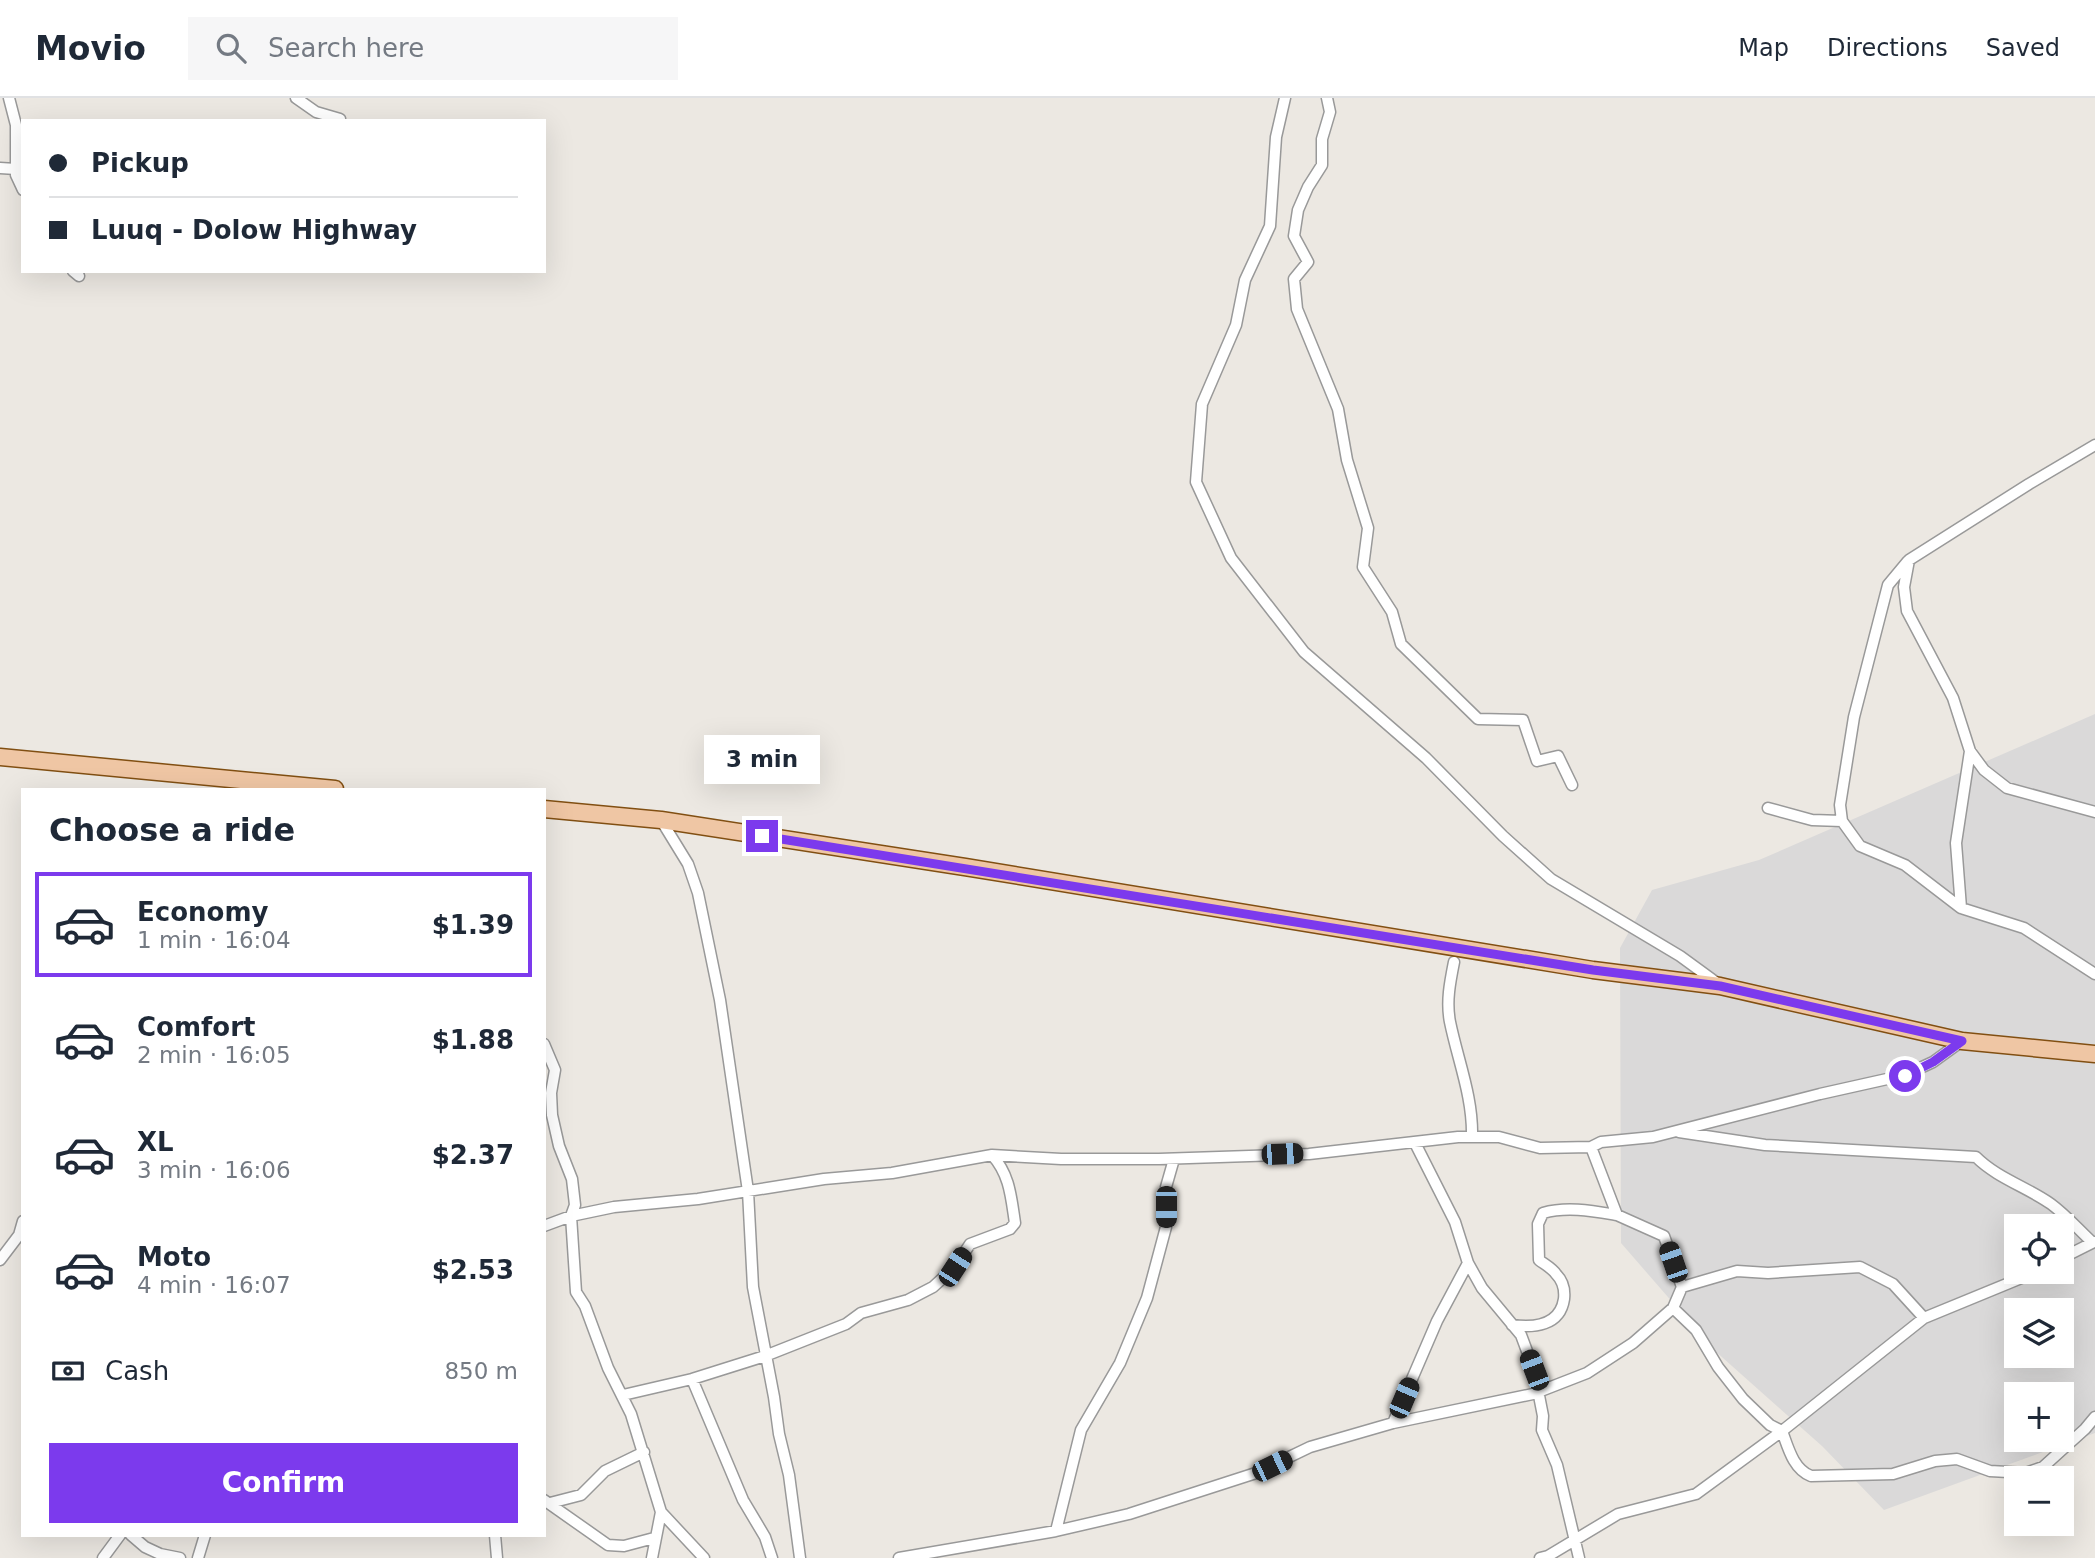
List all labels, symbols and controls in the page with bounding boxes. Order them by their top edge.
search box [188,17,678,80]
text: Movio [35,29,146,68]
icon: search [212,29,250,67]
text: Search here [268,33,424,63]
text: Map [1738,34,1789,62]
text: Directions [1827,34,1948,62]
text: Saved [1986,34,2060,62]
text: Pickup [91,148,189,178]
text: Luuq - Dolow Highway [91,215,417,245]
callout: 3 min [704,734,820,784]
text: 3 min [726,746,798,772]
text: Choose a ride [49,811,295,849]
route end [746,820,778,852]
icon: car [53,893,116,956]
text: Economy [137,897,268,927]
text: $1.39 [432,910,514,940]
text: 1 min · 16:04 [137,927,291,953]
icon: car [53,1008,116,1071]
text: Comfort [137,1012,255,1042]
text: $1.88 [432,1025,514,1055]
text: 2 min · 16:05 [137,1042,291,1068]
route start [1889,1060,1921,1092]
icon: car [53,1123,116,1186]
text: XL [137,1127,174,1157]
text: $2.37 [432,1140,514,1170]
car [1261,1143,1304,1165]
text: 3 min · 16:06 [137,1157,291,1183]
car [1156,1186,1177,1228]
map controls [2004,1214,2074,1536]
button: locate [2004,1214,2074,1284]
icon: car [53,1238,116,1301]
car [1657,1239,1690,1285]
text: Moto [137,1242,211,1272]
car [935,1244,976,1290]
text: $2.53 [432,1255,514,1285]
text: 4 min · 16:07 [137,1272,291,1298]
button: layers [2004,1298,2074,1368]
car [1517,1347,1552,1393]
icon: cash [49,1352,87,1390]
text: Cash [105,1356,169,1386]
text: 850 m [444,1358,518,1384]
car [1387,1375,1422,1421]
button: + [2004,1382,2074,1452]
button: Confirm [49,1443,518,1523]
car [1249,1447,1296,1485]
button: − [2004,1466,2074,1536]

